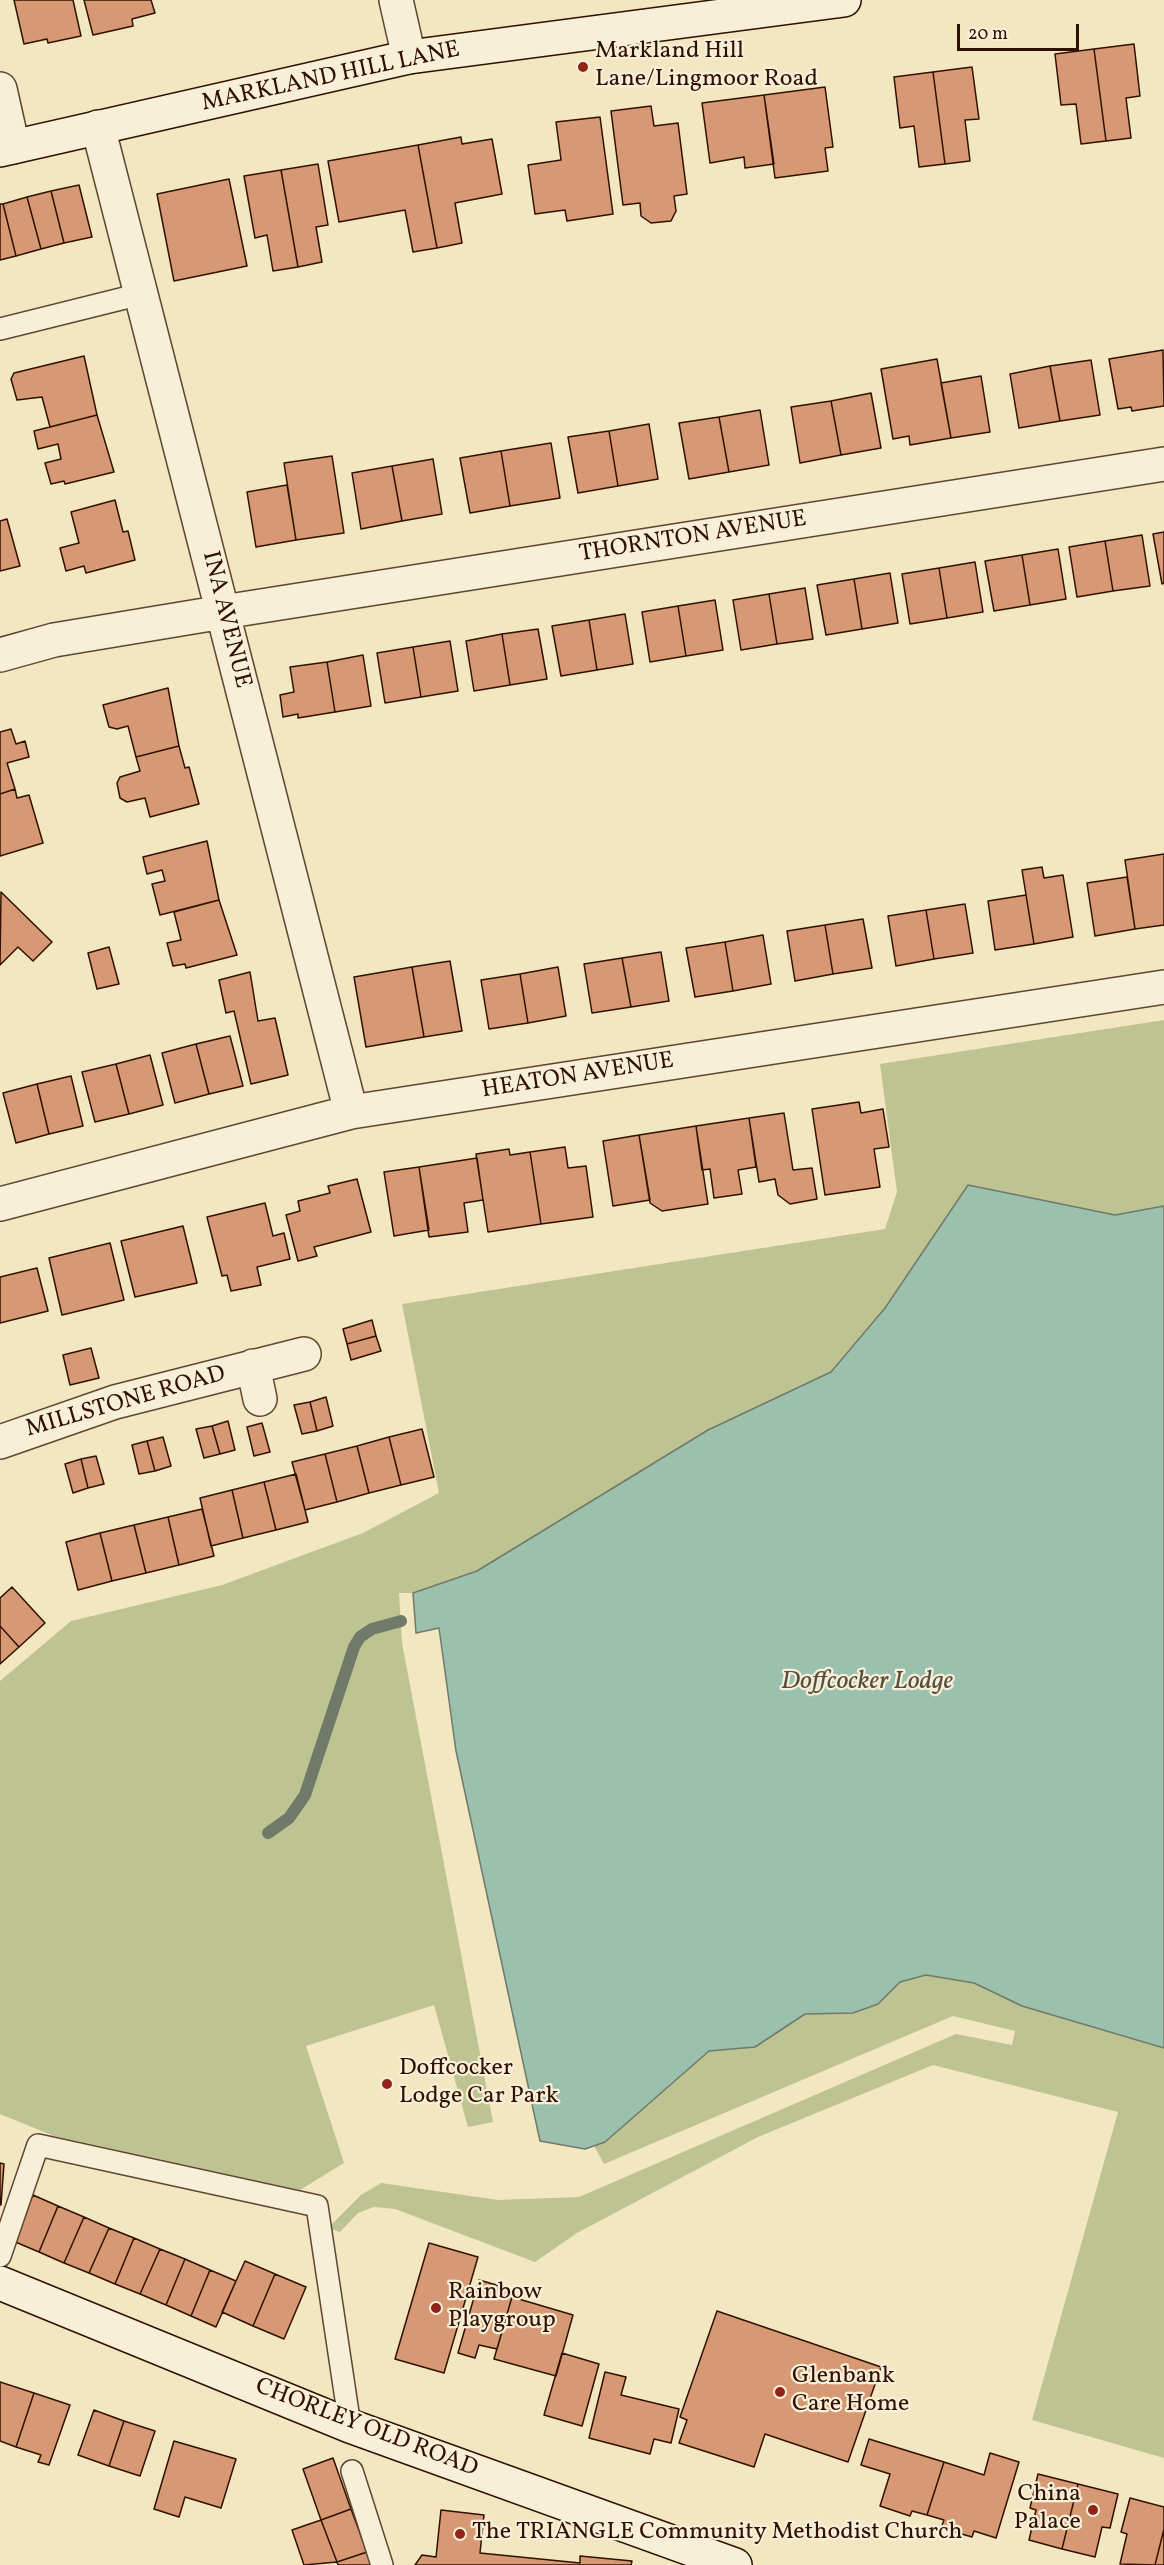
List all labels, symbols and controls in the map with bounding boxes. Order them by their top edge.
scale bar [960,12,1082,50]
text: 20 m [968,22,1008,47]
street label: MARKLAND HILL LANE [199,37,463,119]
place label: Markland Hill Lane/Lingmoor Road [595,39,818,95]
marker: Markland Hill Lane/Lingmoor Road [576,60,590,74]
street label: THORNTON AVENUE [577,506,809,570]
street label: INA AVENUE [194,549,256,691]
street label: HEATON AVENUE [480,1048,676,1106]
street label: MILLSTONE ROAD [23,1361,229,1445]
water label: Doffcocker Lodge [781,1667,953,1699]
place label: Doffcocker Lodge Car Park [399,2056,559,2112]
marker: Doffcocker Lodge Car Park [380,2077,394,2091]
place label: Rainbow Playgroup [448,2280,556,2336]
marker: Rainbow Playgroup [429,2301,443,2315]
place label: Glenbank Care Home [792,2364,909,2420]
street label: CHORLEY OLD ROAD [251,2373,481,2485]
marker: Glenbank Care Home [773,2385,787,2399]
place label: China Palace [1014,2482,1081,2538]
marker: China Palace [1086,2503,1100,2517]
place label: The TRIANGLE Community Methodist Church [472,2520,962,2548]
marker: The TRIANGLE Community Methodist Church [453,2527,467,2541]

